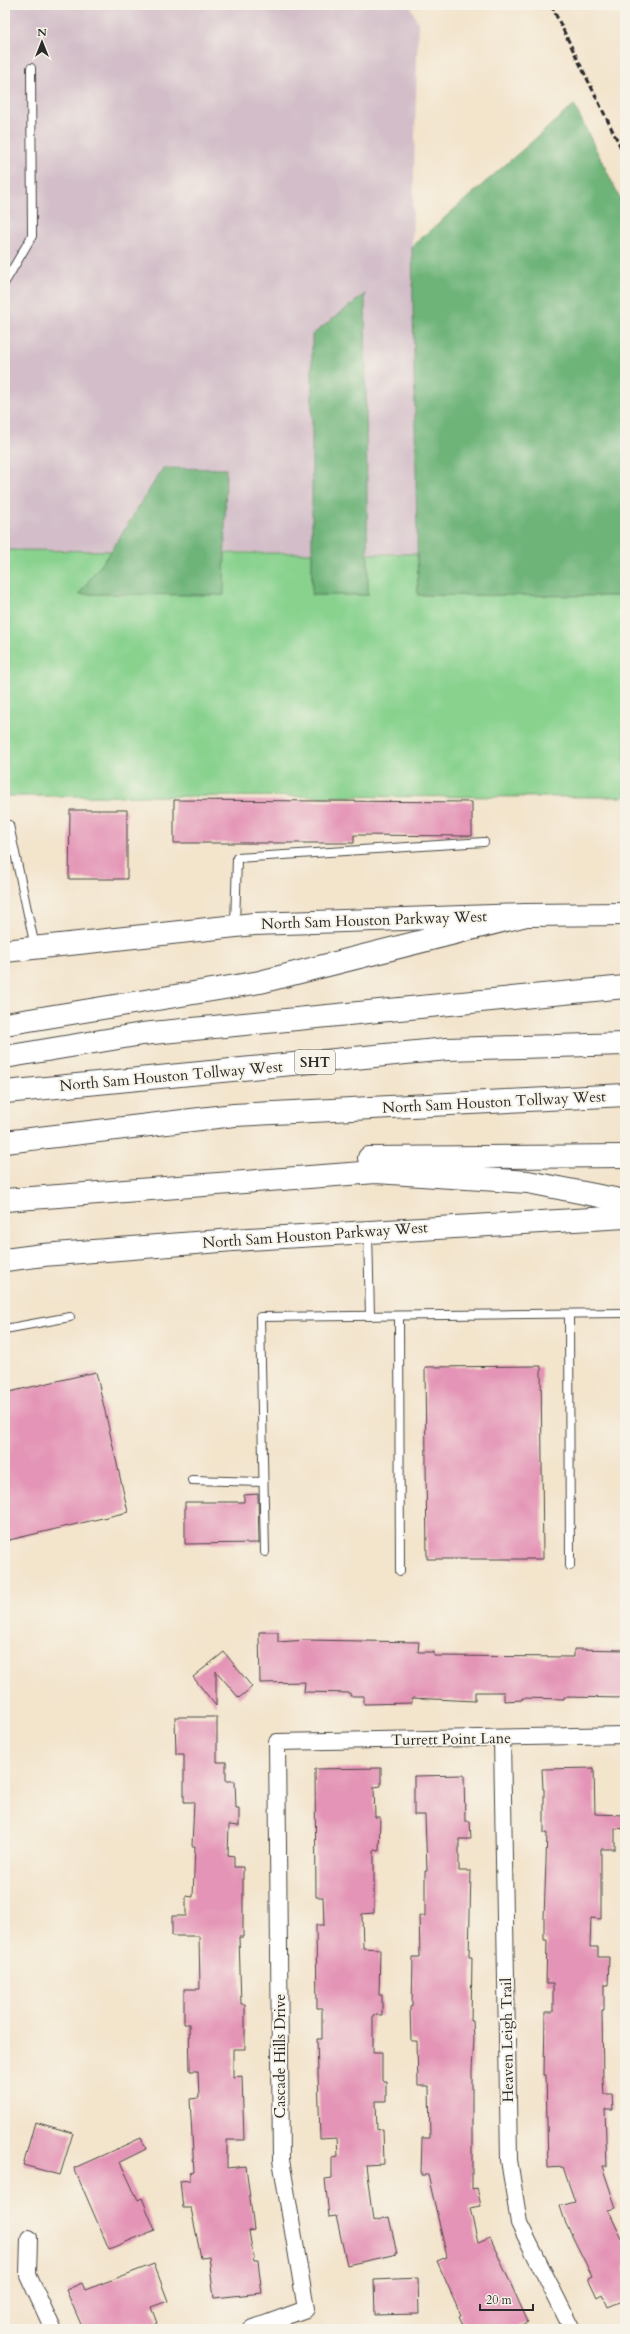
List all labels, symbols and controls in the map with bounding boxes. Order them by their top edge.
north arrow [22,22,62,62]
text: N [37,25,47,40]
street label: North Sam Houston Parkway West [261,906,487,934]
road number: SHT [295,1050,335,1074]
street label: North Sam Houston Tollway West [59,1056,284,1096]
street label: North Sam Houston Tollway West [382,1086,606,1118]
street label: North Sam Houston Parkway West [202,1217,429,1253]
street label: Turrett Point Lane [391,1728,511,1750]
street label: Heaven Leigh Trail [496,1977,518,2102]
street label: Cascade Hills Drive [270,1993,290,2118]
scale bar [480,2286,533,2312]
text: 20 m [486,2292,513,2308]

